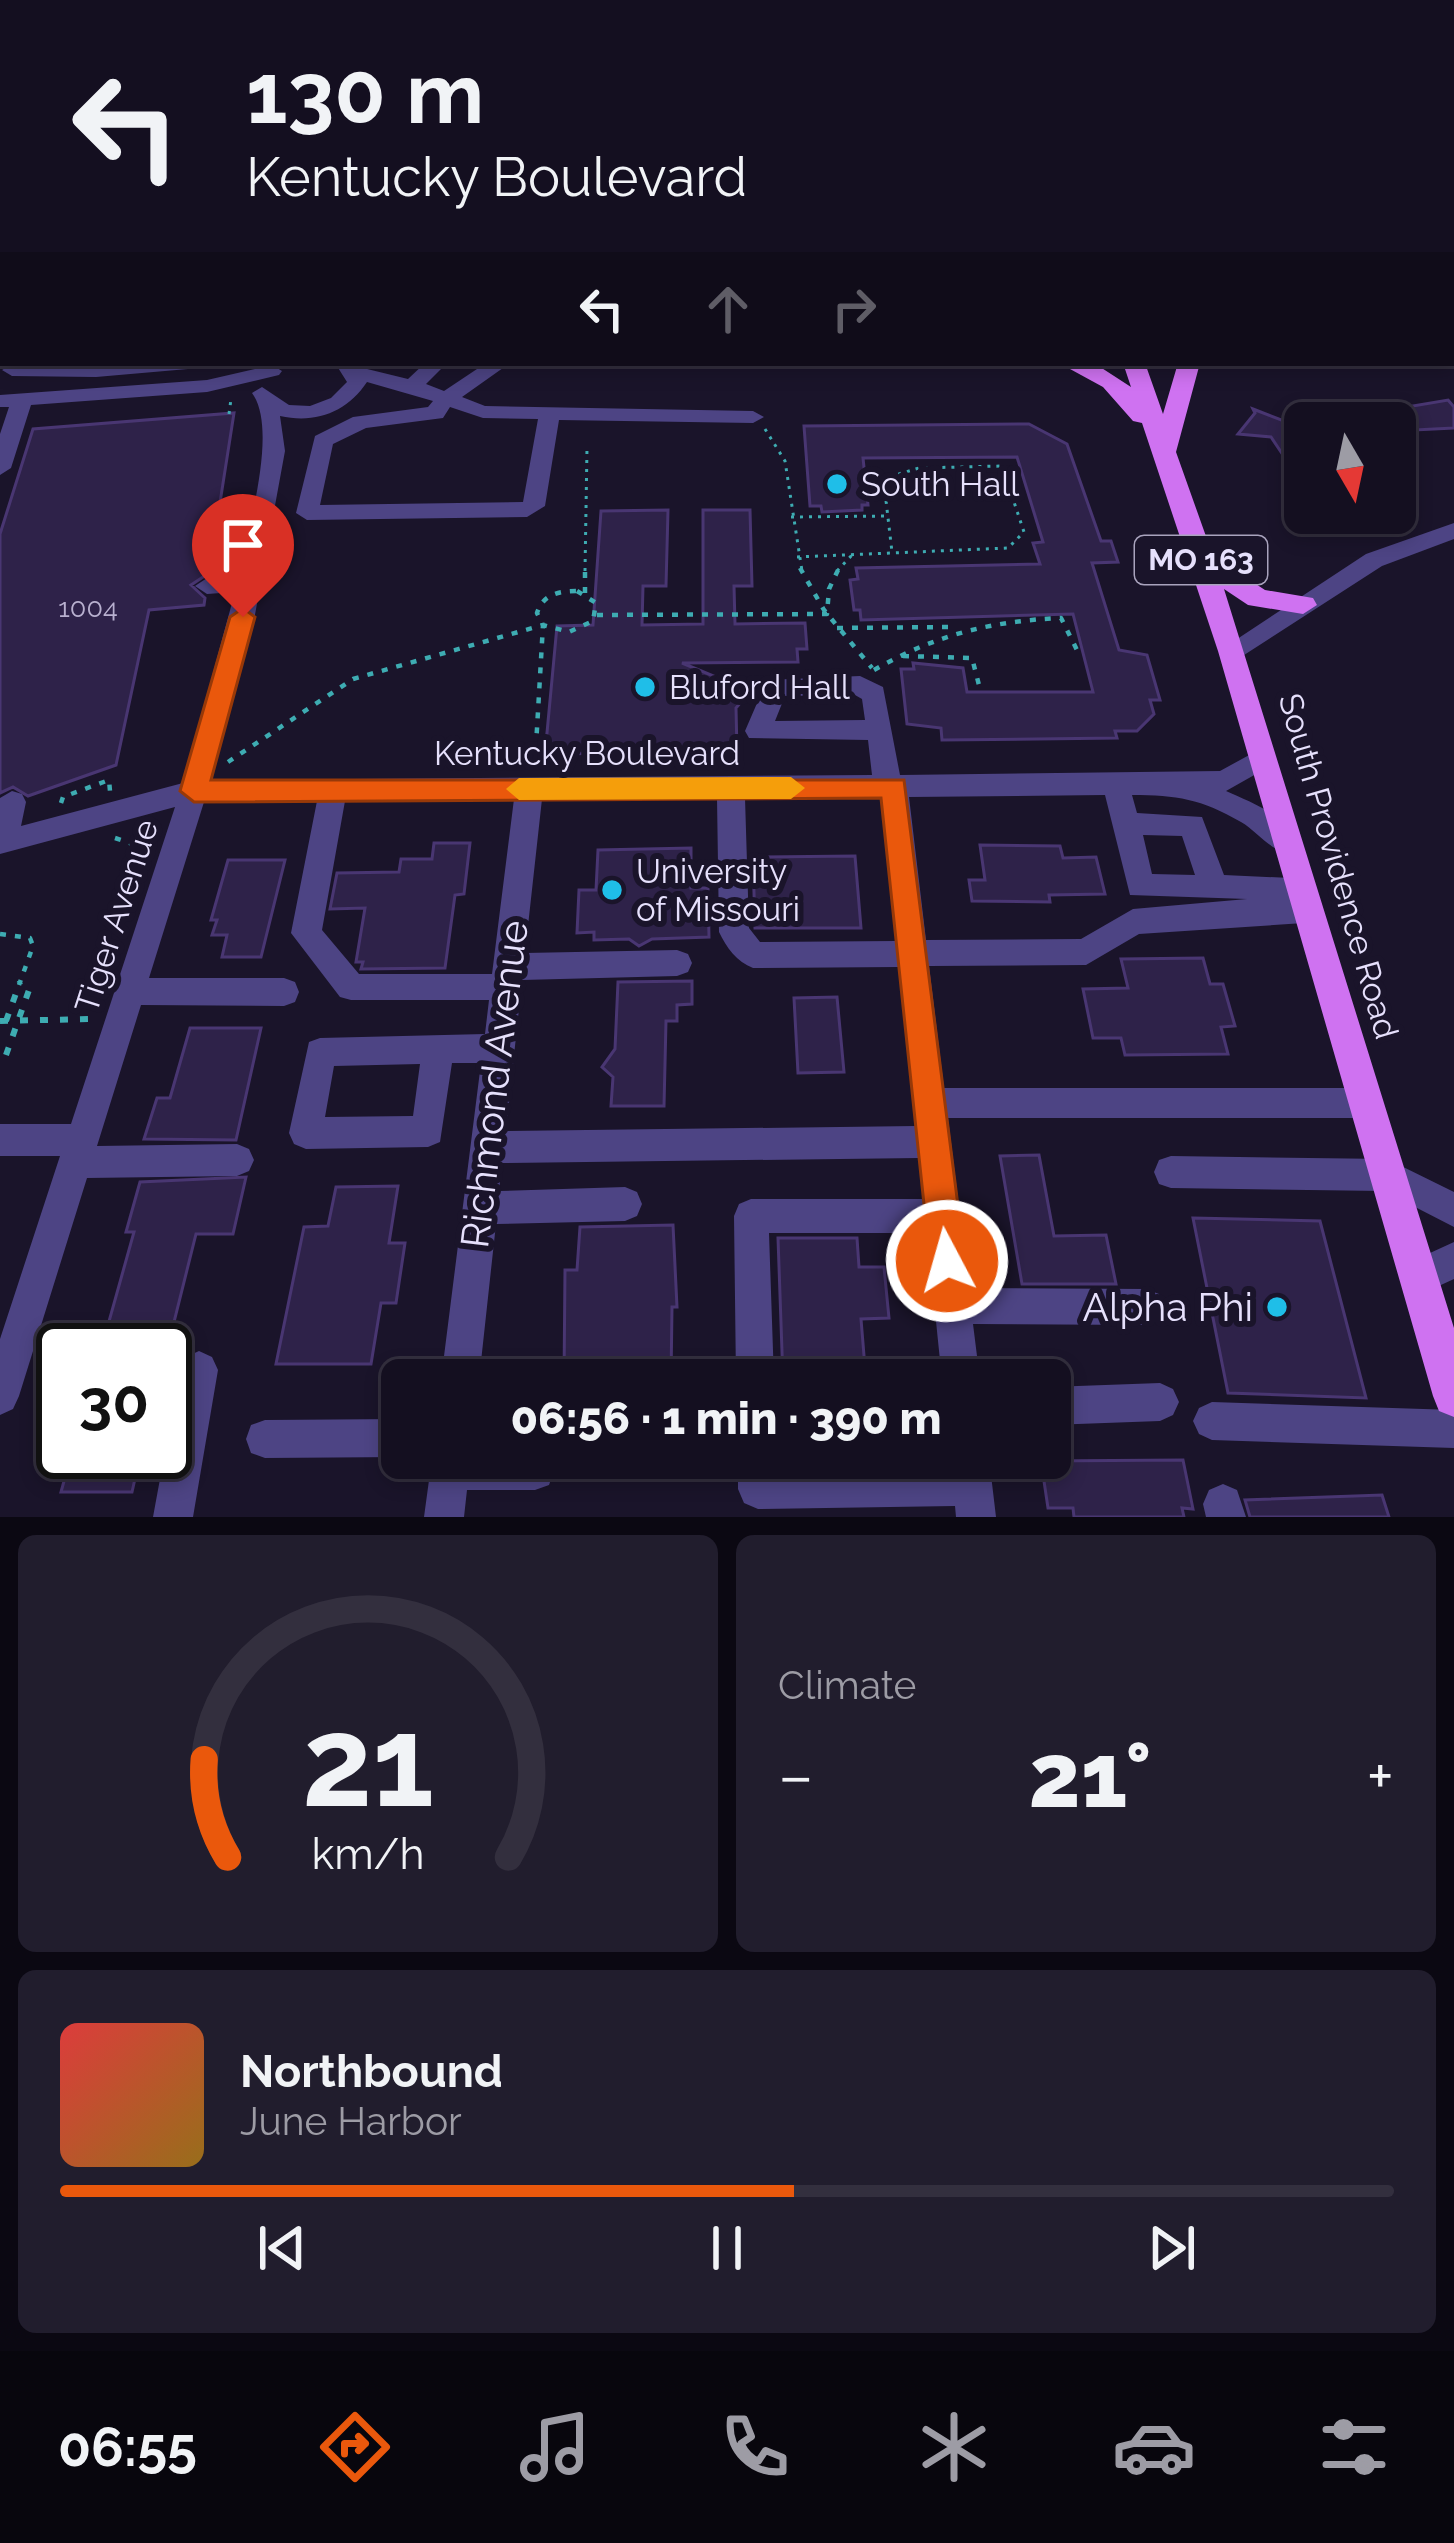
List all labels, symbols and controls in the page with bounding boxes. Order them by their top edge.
text: 130 m [246,44,484,143]
icon: left [48,48,204,204]
text: Kentucky Boulevard [246,145,747,209]
icon: left [569,276,635,342]
icon: ahead [695,276,761,342]
icon: right [821,276,887,342]
north arrow [1284,402,1416,534]
map controls [1284,402,1416,534]
place label: South Hall [861,465,1020,504]
marker: South Hall [824,471,850,497]
pin [192,494,294,617]
icon: arrive [210,512,276,578]
road number: MO 163 [1135,536,1267,584]
house number: 1004 [58,592,118,623]
place label: Bluford Hall [669,668,851,707]
marker: Bluford Hall [632,674,658,700]
street label: South Providence Road [1271,689,1407,1043]
street label: Kentucky Boulevard [434,734,740,773]
street label: Tiger Avenue [67,815,166,1018]
place label: University of Missouri [636,852,800,929]
marker: University of Missouri [599,877,625,903]
street label: Richmond Avenue [451,918,537,1250]
position arrow [884,1198,1010,1324]
place label: Alpha Phi [1083,1284,1253,1330]
marker: Alpha Phi [1264,1294,1290,1320]
speed limit sign: 30 [36,1323,192,1479]
text: 06:56 · 1 min · 390 m [510,1392,942,1445]
text: Climate [778,1662,916,1708]
text: 21 [302,1689,434,1835]
text: 21° [1029,1722,1152,1828]
text: − [778,1737,814,1814]
text: + [1367,1737,1394,1814]
text: km/h [311,1828,425,1878]
text: Northbound [240,2045,503,2098]
text: June Harbor [240,2098,462,2144]
icon: previous [249,2215,315,2281]
icon: pause [694,2215,760,2281]
icon: next [1139,2215,1205,2281]
icon: directions [313,2405,397,2489]
icon: music [513,2405,597,2489]
icon: phone [713,2405,797,2489]
icon: climate [912,2405,996,2489]
icon: car [1112,2405,1196,2489]
icon: filters [1312,2405,1396,2489]
text: 06:55 [58,2415,197,2479]

